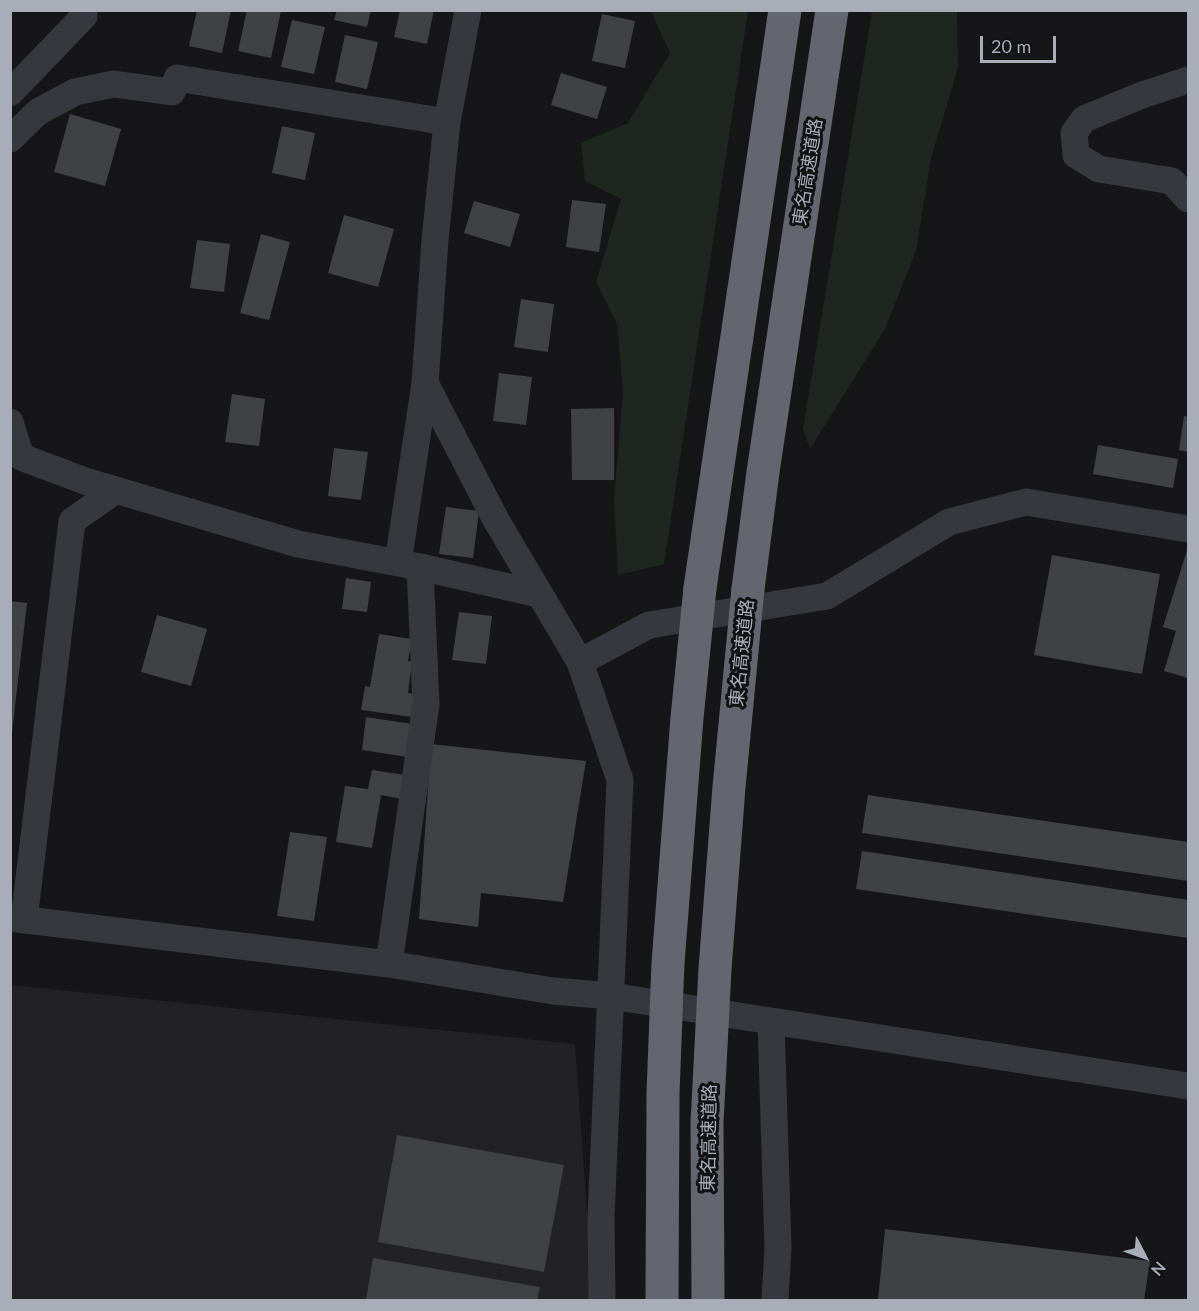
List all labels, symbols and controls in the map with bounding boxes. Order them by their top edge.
scale bar [983,24,1060,62]
text: 20 m [991,35,1031,57]
street label: 東名高速道路 [789,117,827,227]
street label: 東名高速道路 [726,598,758,708]
street label: 東名高速道路 [697,1084,721,1192]
north arrow [1115,1227,1175,1287]
text: N [1148,1258,1170,1280]

